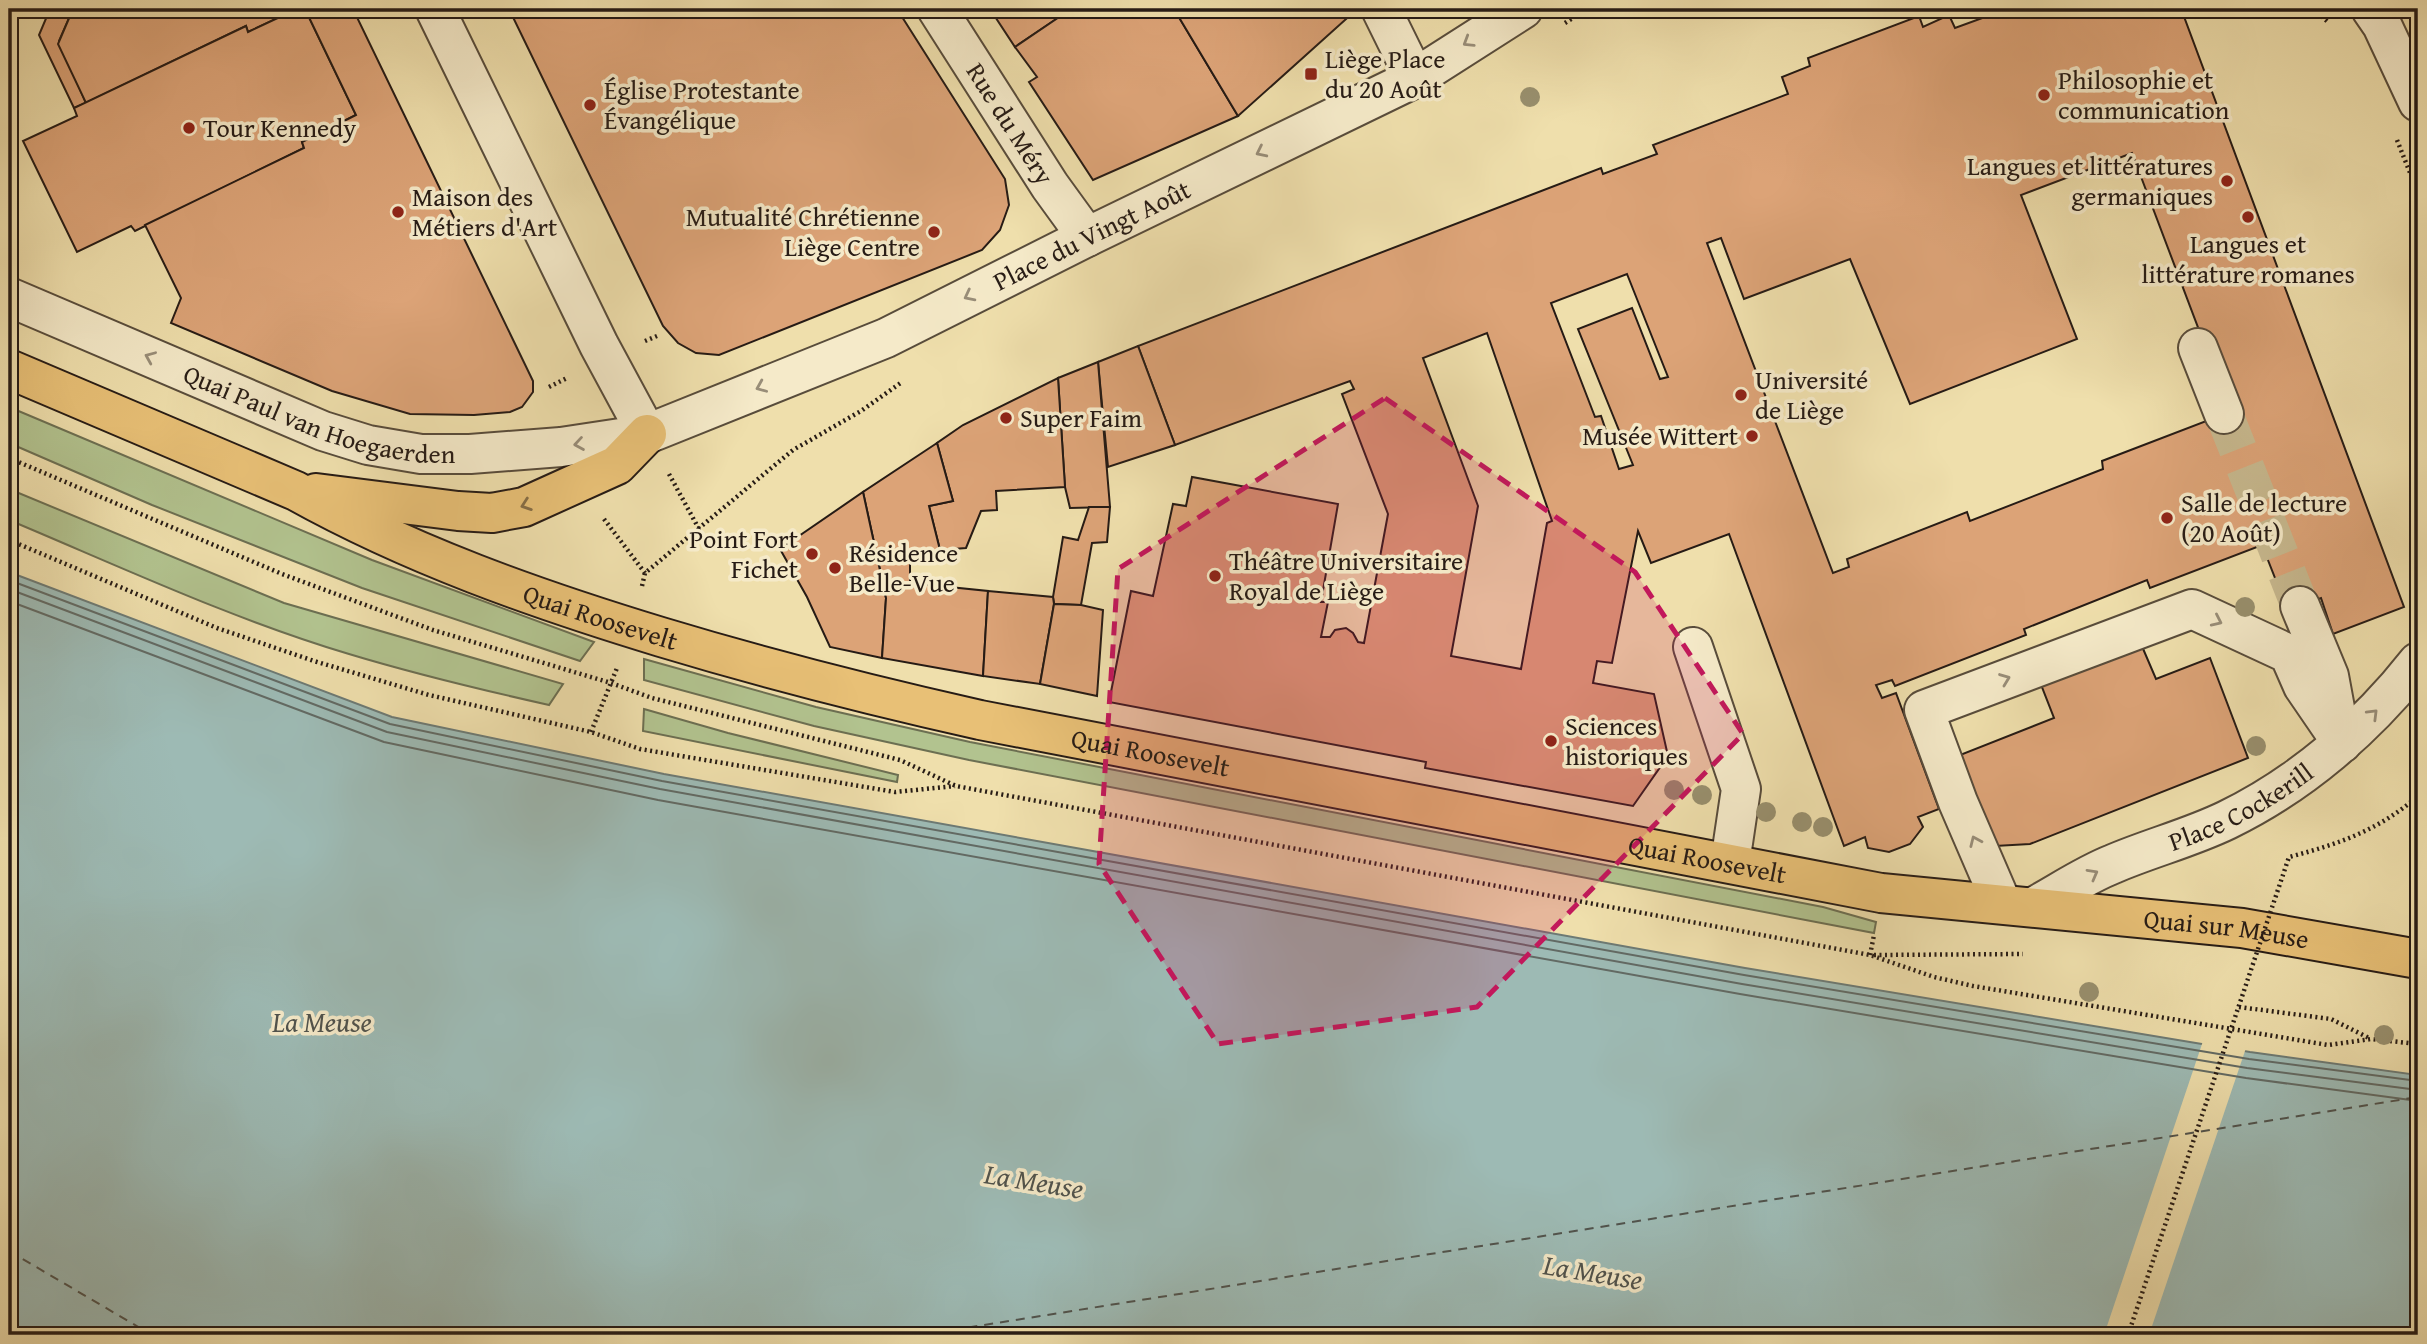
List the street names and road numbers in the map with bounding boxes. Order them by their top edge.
street label: Rue du Méry [957,55,1064,192]
street label: Place du Vingt Août [986,170,1197,300]
street label: Quai Paul van Hoegaerden [178,354,456,473]
street label: Quai Roosevelt [518,573,682,660]
street label: Quai Roosevelt [1068,718,1233,787]
street label: Place Cockerill [2163,753,2321,861]
street label: Quai Roosevelt [1625,825,1790,893]
street label: Quai sur Meuse [2142,899,2312,958]

